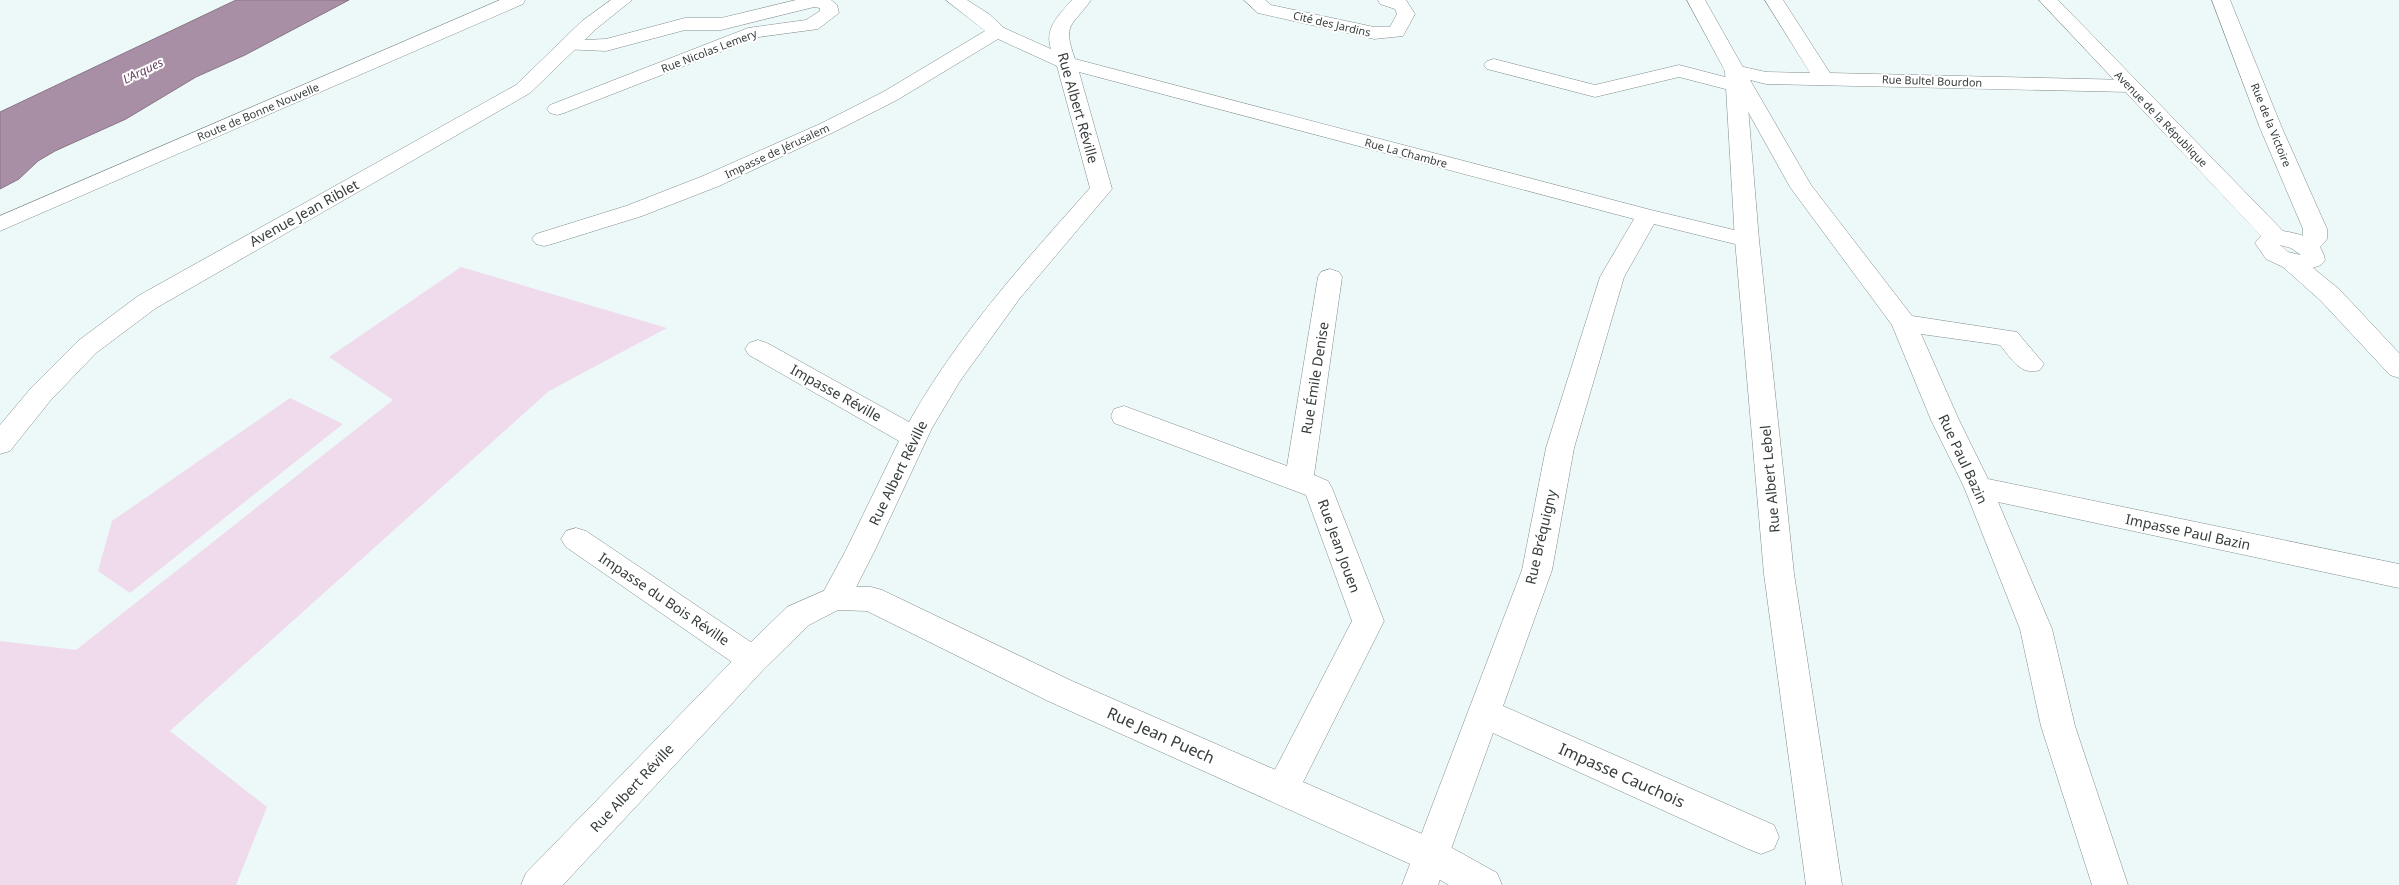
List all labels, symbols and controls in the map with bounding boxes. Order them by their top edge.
street label: Cité des Jardins [1292,7,1372,40]
street label: Rue Nicolas Lemery [659,25,759,76]
street label: Rue Albert Réville [1054,50,1103,166]
water label: L'Arques [120,53,166,88]
street label: Avenue de la République [2112,67,2211,170]
street label: Rue Bultel Bourdon [1882,71,1983,90]
street label: Route de Bonne Nouvelle [195,79,321,144]
street label: Rue de la Victoire [2248,81,2295,169]
street label: Impasse de Jérusalem [722,120,831,181]
street label: Rue La Chambre [1363,134,1449,171]
street label: Avenue Jean Riblet [246,175,362,250]
street label: Rue Émile Denise [1296,320,1333,435]
street label: Impasse Réville [787,360,885,426]
street label: Rue Paul Bazin [1934,411,1993,507]
street label: Rue Albert Réville [864,417,931,528]
street label: Rue Albert Lebel [1755,425,1784,534]
street label: Rue Bréquigny [1520,487,1561,586]
street label: Rue Jean Jouen [1314,496,1365,595]
street label: Impasse Paul Bazin [2124,509,2252,554]
street label: Impasse du Bois Réville [595,548,733,650]
street label: Rue Jean Puech [1104,701,1218,769]
street label: Impasse Cauchois [1556,737,1688,813]
street label: Rue Albert Réville [586,739,678,836]

